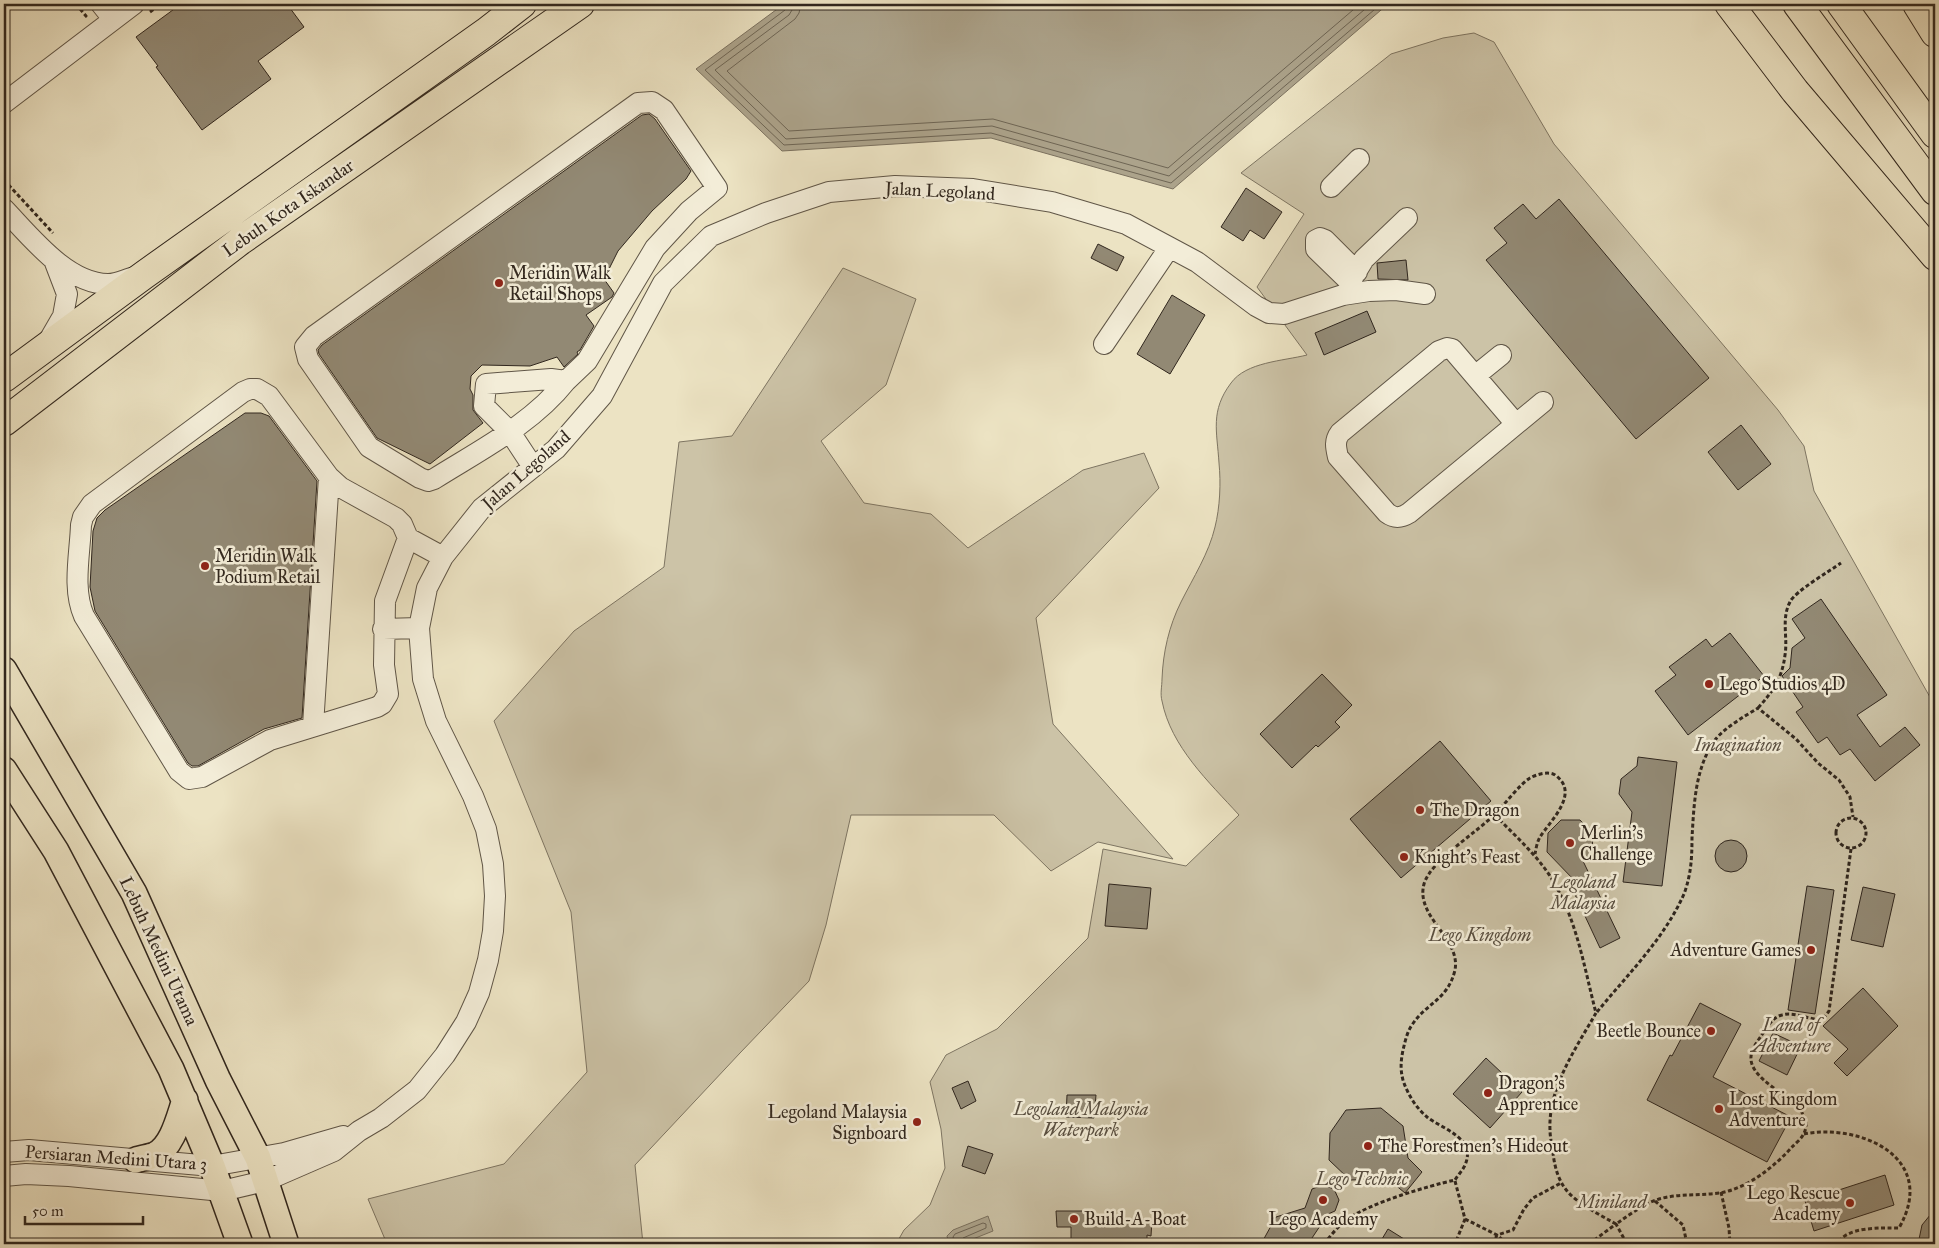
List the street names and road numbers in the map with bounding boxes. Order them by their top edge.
street label: Lebuh Kota Iskandar [218,154,358,262]
street label: Jalan Legoland [882,177,996,206]
street label: Jalan Legoland [476,426,575,516]
street label: Lebuh Medini Utama [115,873,203,1029]
street label: Persiaran Medini Utara 3 [24,1141,208,1175]

